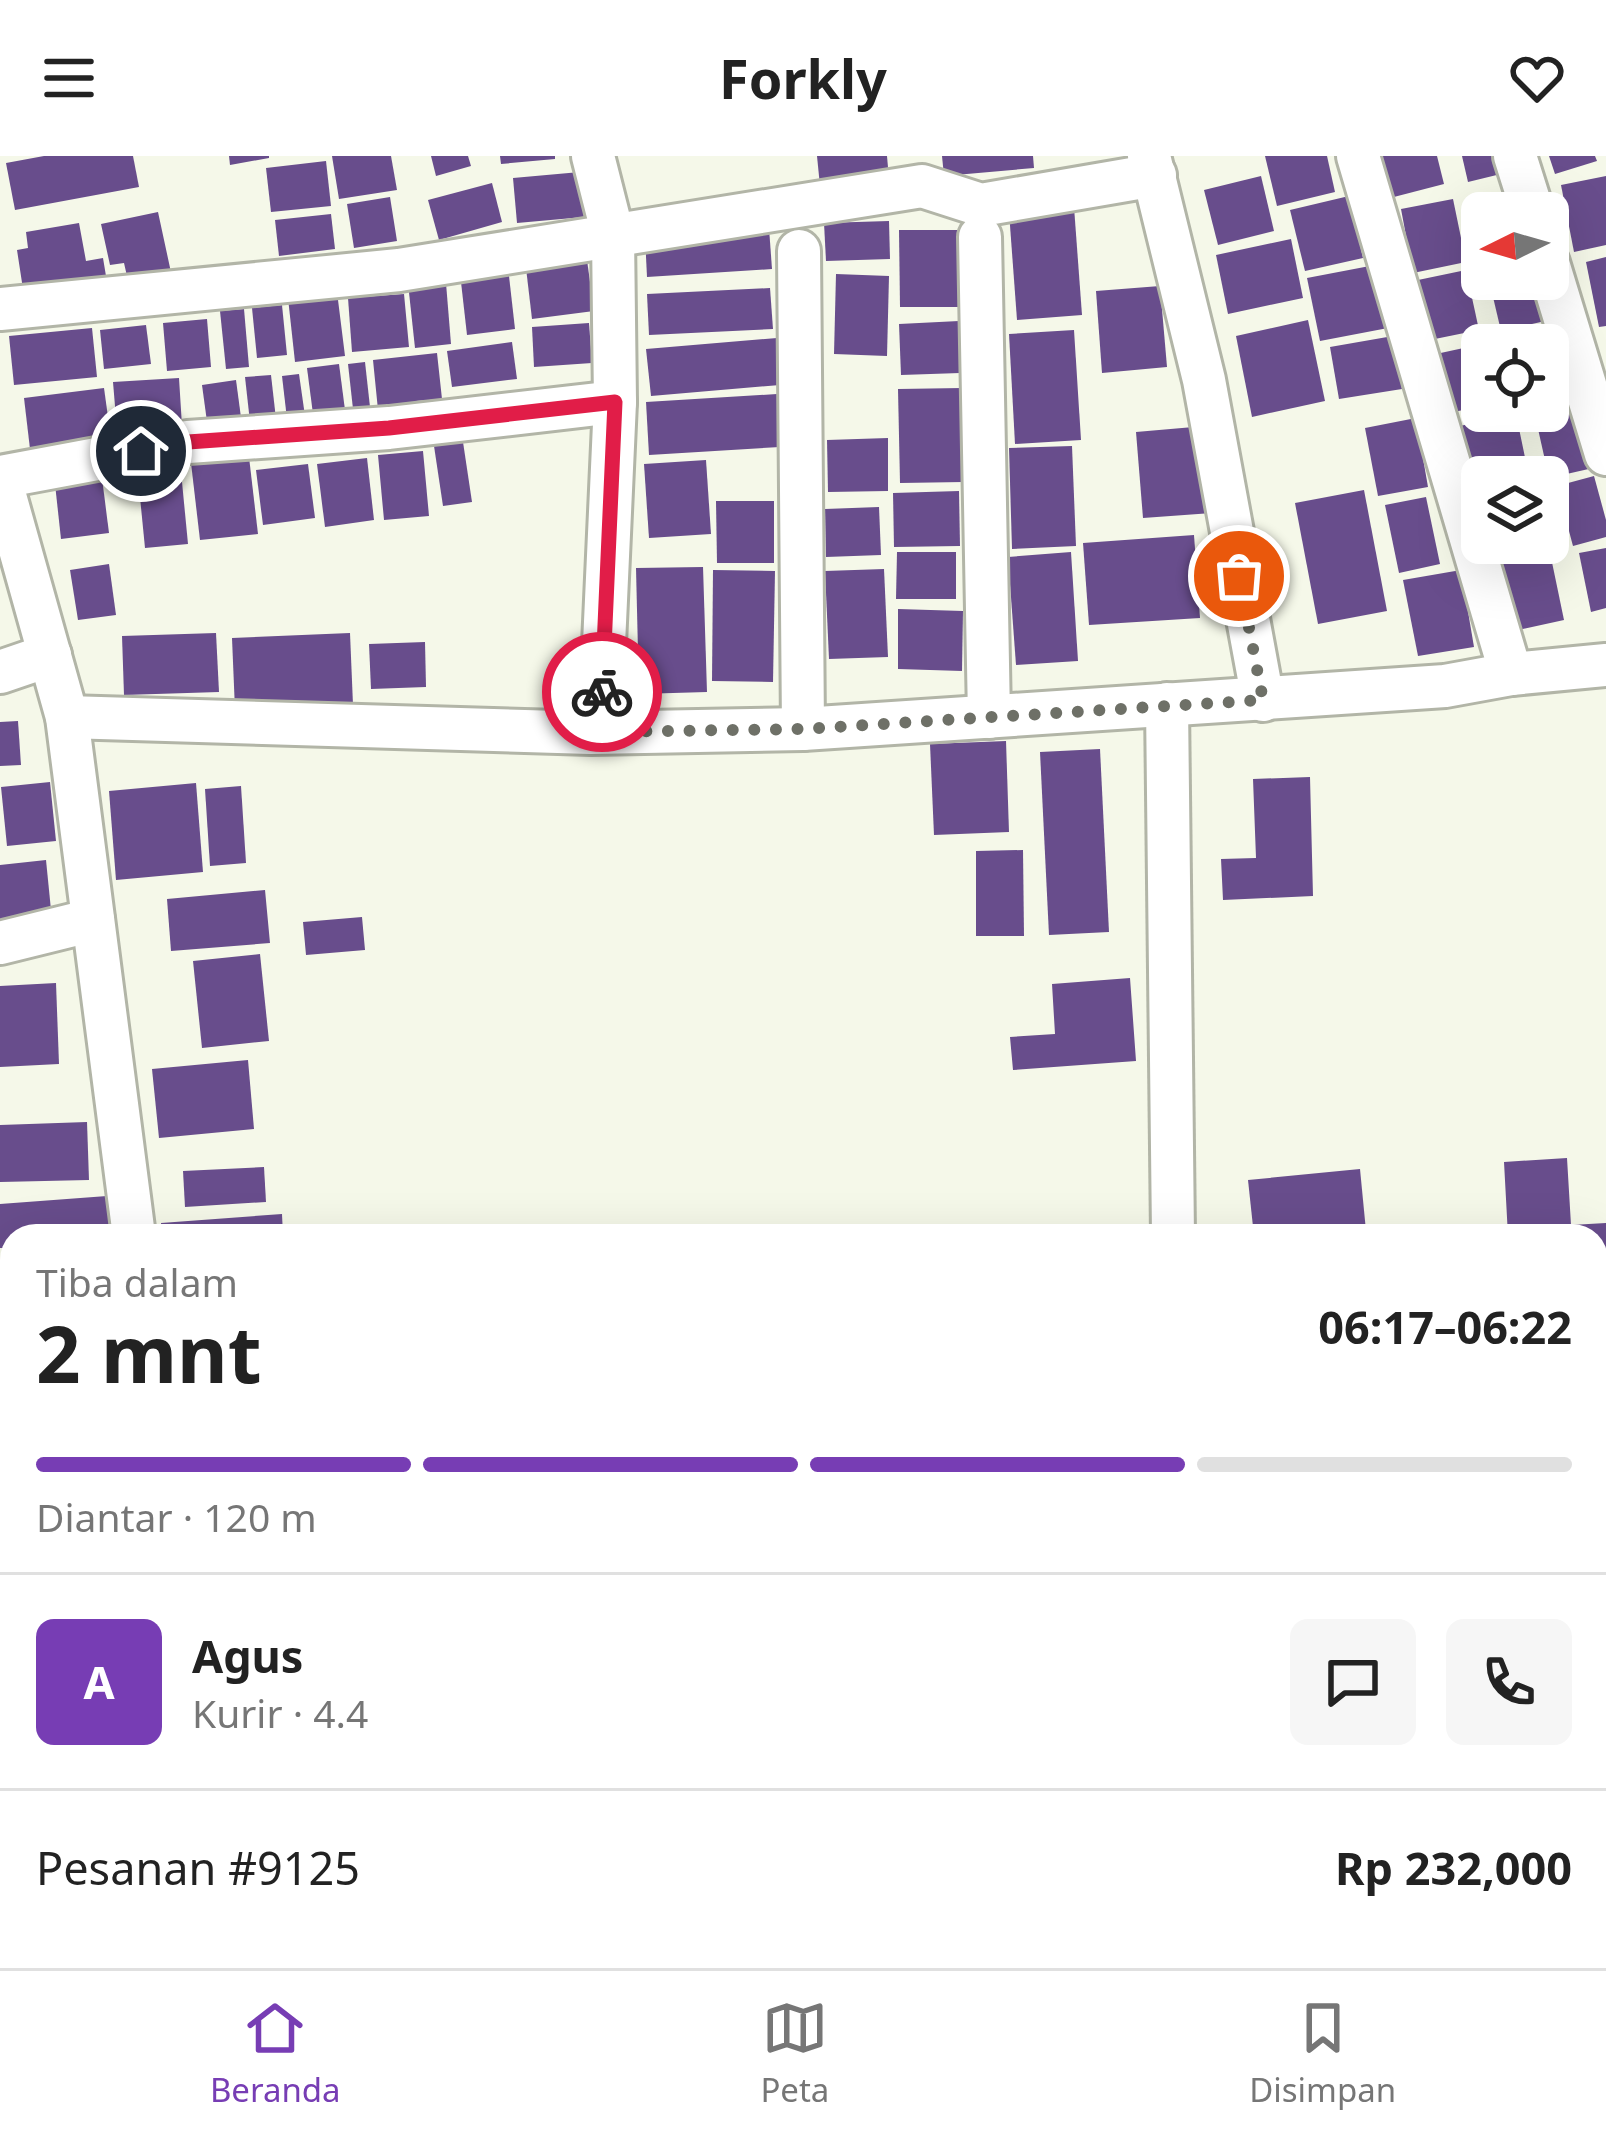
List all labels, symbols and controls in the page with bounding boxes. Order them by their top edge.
text: Forkly [719,41,887,115]
icon: menu [36,45,102,111]
icon: heart [1504,45,1570,111]
north arrow [1461,192,1569,300]
map controls [1461,192,1569,564]
button: locate [1461,324,1569,432]
pin [90,400,192,502]
icon: home [108,418,174,484]
button: layers [1461,456,1569,564]
pin [1188,525,1290,627]
icon: bag [1206,543,1272,609]
courier [542,632,662,752]
icon: bike [569,659,635,725]
text: Tiba dalam [36,1255,238,1308]
text: 06:17–06:22 [1318,1296,1572,1357]
text: 2 mnt [36,1300,262,1406]
text: Diantar · 120 m [36,1490,317,1543]
button: chat [1290,1619,1416,1745]
button: phone [1446,1619,1572,1745]
text: Agus [192,1625,303,1686]
text: A [83,1651,115,1712]
text: Kurir · 4.4 [192,1686,368,1739]
text: Pesanan #9125 [36,1837,360,1898]
text: Rp 232,000 [1335,1837,1572,1898]
tab: Beranda [210,1995,341,2112]
tab: Peta [760,1995,829,2112]
tab: Disimpan [1249,1995,1396,2112]

